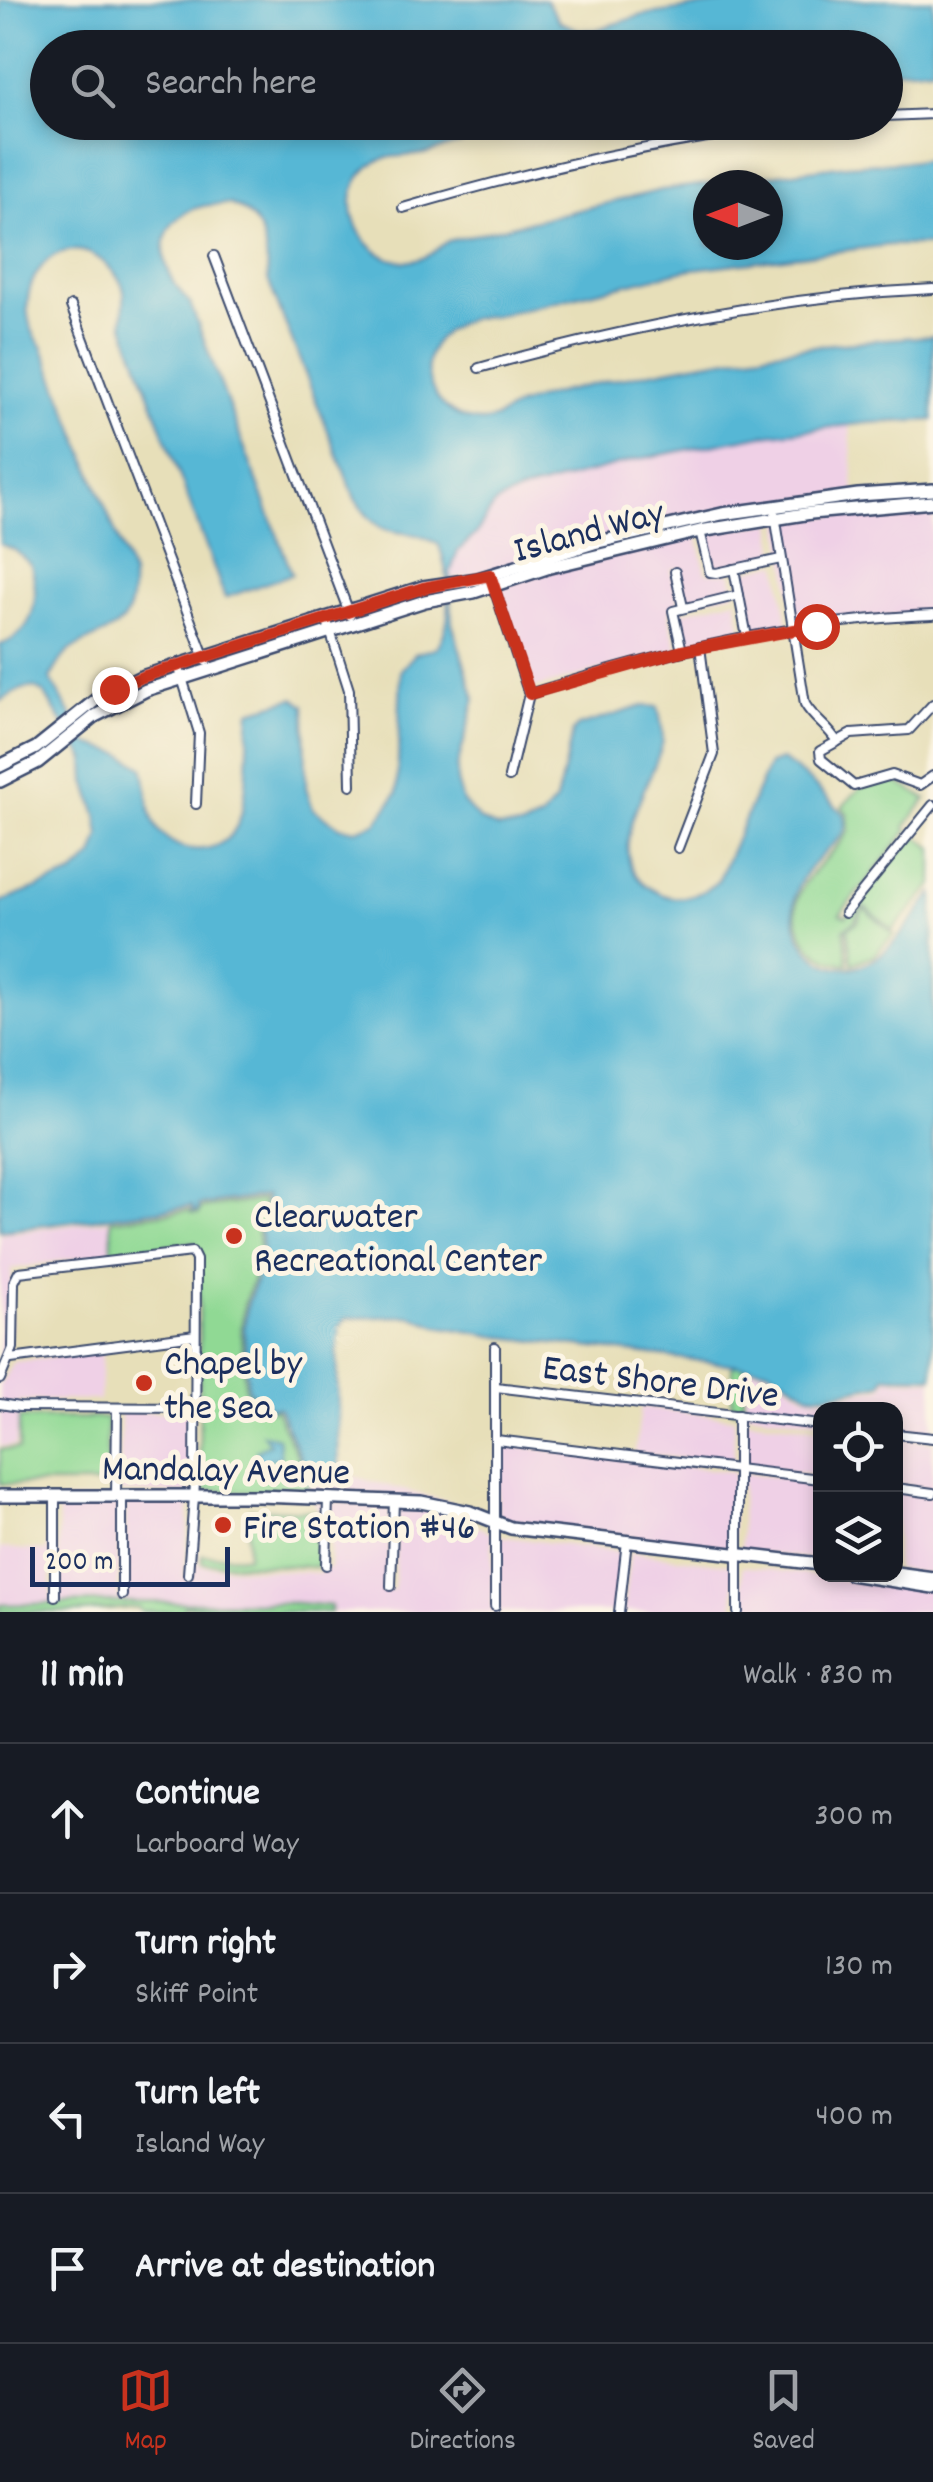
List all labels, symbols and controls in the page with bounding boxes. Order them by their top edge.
search box [30,30,903,140]
icon: search [65,58,120,113]
text: Search here [145,58,317,113]
north arrow [693,170,783,260]
street label: Island Way [508,488,671,581]
route start [794,604,840,650]
route end [92,667,138,713]
place label: Clearwater Recreational Center [254,1192,542,1291]
marker: Clearwater Recreational Center [223,1225,245,1247]
place label: Chapel by the Sea [164,1339,302,1438]
street label: East Shore Drive [539,1343,782,1426]
marker: Chapel by the Sea [133,1372,155,1394]
map controls [813,1402,903,1582]
button: locate [813,1402,903,1492]
street label: Mandalay Avenue [101,1444,350,1503]
button: layers [813,1492,903,1582]
place label: Fire Station #46 [243,1503,475,1558]
marker: Fire Station #46 [212,1514,234,1536]
scale bar [30,1542,230,1586]
text: 200 m [45,1544,113,1584]
text: 11 min [40,1647,124,1707]
text: Walk · 830 m [743,1654,893,1700]
text: Continue [135,1768,260,1823]
icon: ahead [40,1791,95,1846]
text: 300 m [815,1795,893,1841]
text: Larboard Way [135,1823,299,1869]
text: Turn right [135,1918,276,1973]
icon: right [40,1941,95,1996]
text: 130 m [825,1945,893,1991]
text: Skiff Point [135,1973,258,2019]
text: Turn left [135,2068,260,2123]
icon: left [40,2091,95,2146]
text: 400 m [816,2095,893,2141]
text: Island Way [135,2123,264,2169]
icon: arrive [40,2241,95,2296]
text: Arrive at destination [135,2241,435,2296]
tab: Map [118,2363,173,2463]
tab: Directions [410,2363,516,2463]
tab: Saved [752,2363,815,2463]

